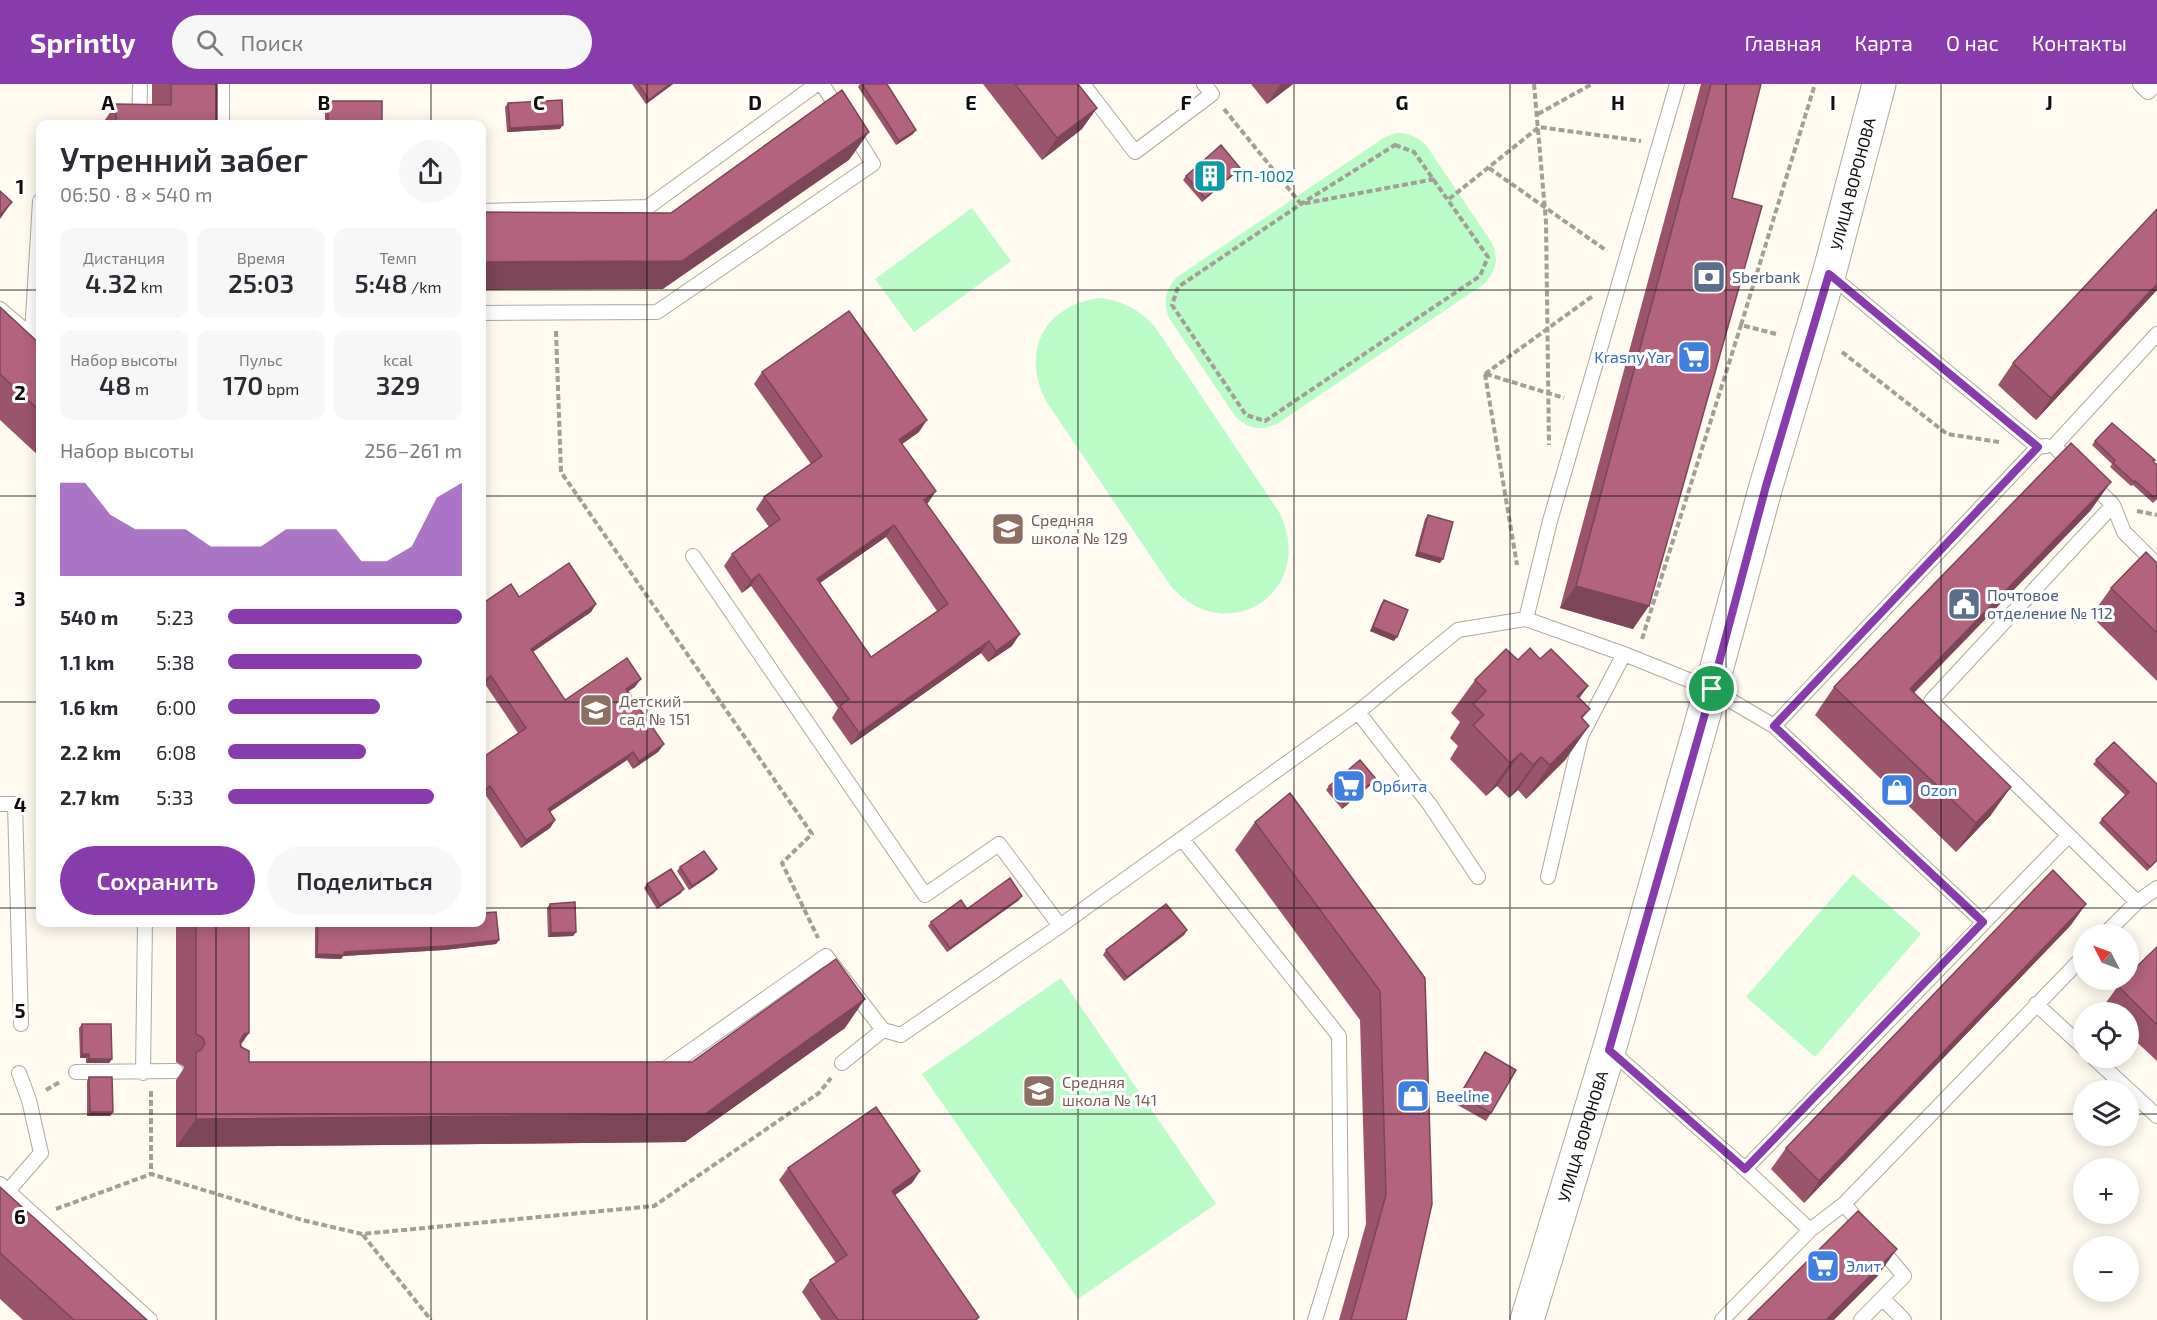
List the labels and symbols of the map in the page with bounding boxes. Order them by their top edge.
text: A [101,90,115,114]
text: B [318,90,330,114]
text: C [533,90,545,114]
text: D [748,90,762,114]
text: E [965,90,977,114]
text: F [1180,90,1192,114]
text: G [1396,90,1408,114]
text: H [1611,90,1625,114]
text: I [1830,90,1836,114]
text: J [2045,90,2053,114]
street label: УЛИЦА ВОРОНОВА [1826,115,1879,252]
building icon: ТП-1002 [1192,158,1228,194]
place label: ТП-1002 [1233,166,1294,185]
text: 1 [16,174,24,198]
bank icon: Sberbank [1691,259,1727,295]
place label: Sberbank [1732,267,1800,286]
supermarket icon: Krasny Yar [1676,339,1712,375]
place label: Krasny Yar [1594,347,1672,366]
text: 2 [14,380,26,404]
place label: Средняя школа № 129 [1031,510,1128,547]
school or university icon: Средняя школа № 129 [990,511,1026,547]
place label: Почтовое отделение № 112 [1987,585,2113,622]
text: 3 [14,586,26,610]
public building icon: Почтовое отделение № 112 [1946,586,1982,622]
pin [1686,663,1737,714]
place label: Детский сад № 151 [619,691,691,728]
school or university icon: Детский сад № 151 [578,692,614,728]
supermarket icon: Орбита [1331,768,1367,804]
shop icon: Ozon [1879,772,1915,808]
place label: Орбита [1372,776,1427,795]
place label: Ozon [1920,780,1957,799]
text: 4 [14,792,27,816]
north arrow [2073,924,2139,990]
text: 5 [14,998,26,1022]
street label: УЛИЦА ВОРОНОВА [1553,1068,1611,1204]
place label: Средняя школа № 141 [1062,1072,1157,1109]
school or university icon: Средняя школа № 141 [1021,1073,1057,1109]
shop icon: Beeline [1395,1078,1431,1114]
place label: Beeline [1436,1086,1490,1105]
text: 6 [14,1204,26,1228]
supermarket icon: Элит [1805,1248,1841,1284]
place label: Элит [1846,1256,1881,1275]

